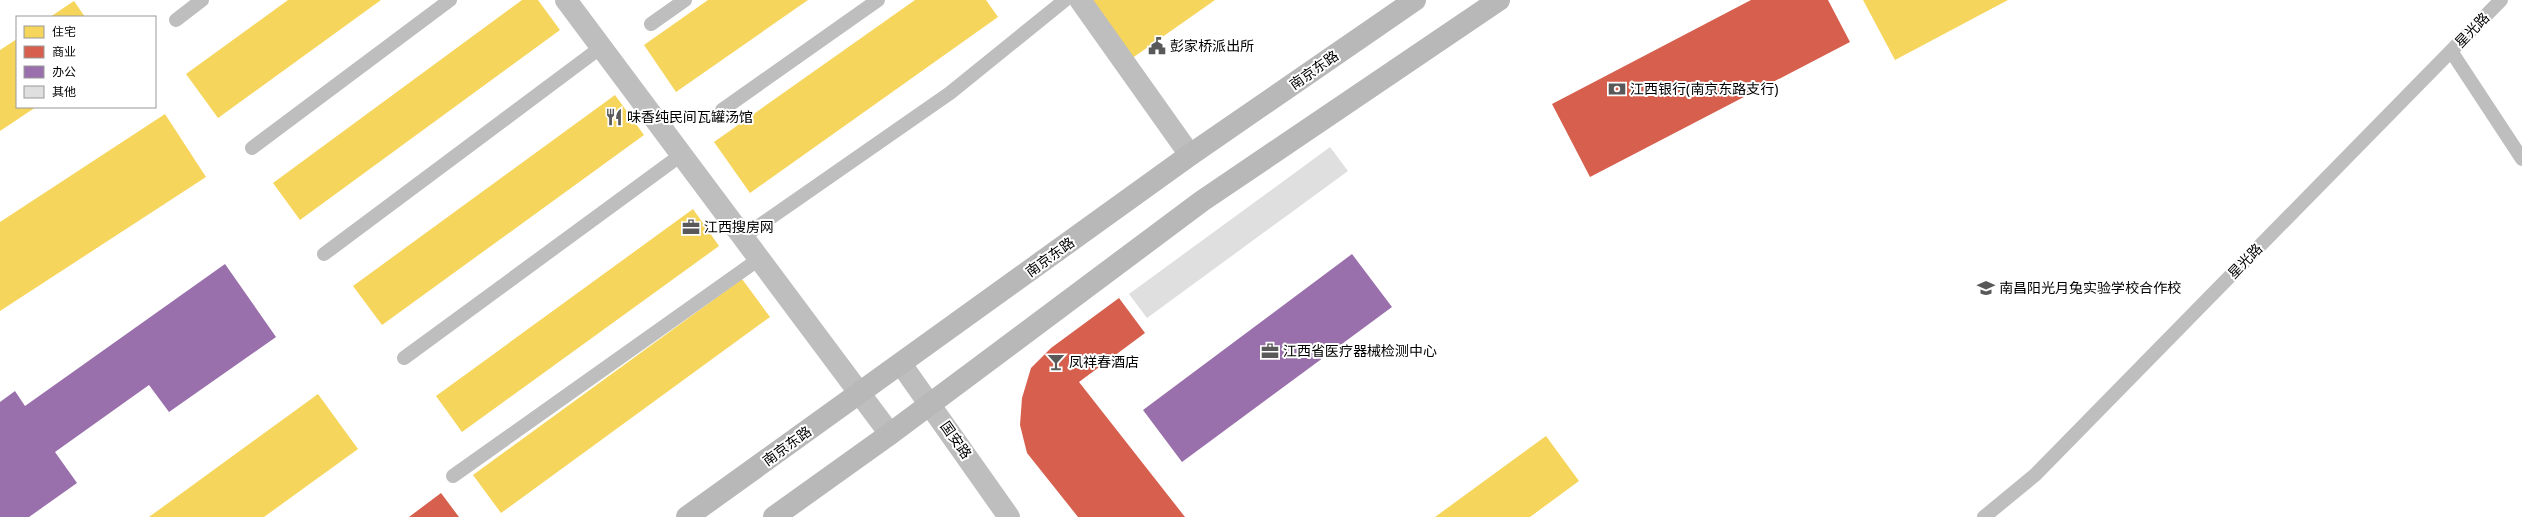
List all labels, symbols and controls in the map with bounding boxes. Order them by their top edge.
street label: 星光路 [2450,8,2493,51]
legend [16,16,156,108]
text: 住宅 [52,23,76,40]
public building icon: 彭家桥派出所 [1147,36,1167,56]
place label: 彭家桥派出所 [1170,36,1254,55]
text: 商业 [52,43,76,60]
street label: 南京东路 [1285,46,1342,93]
text: 办公 [52,63,76,80]
bank icon: 江西银行(南京东路支行) [1607,79,1627,99]
place label: 江西银行(南京东路支行) [1630,79,1778,98]
text: 其他 [52,83,76,100]
restaurant icon: 味香纯民间瓦罐汤馆 [604,107,624,127]
place label: 味香纯民间瓦罐汤馆 [627,107,753,126]
office icon: 江西搜房网 [681,217,701,237]
place label: 江西搜房网 [704,217,774,236]
street label: 南京东路 [1021,232,1078,281]
street label: 星光路 [2223,239,2266,282]
school or university icon: 南昌阳光月兔实验学校合作校 [1976,278,1996,298]
place label: 南昌阳光月兔实验学校合作校 [1999,278,2181,297]
office icon: 江西省医疗器械检测中心 [1260,341,1280,361]
place label: 江西省医疗器械检测中心 [1283,341,1437,360]
bar icon: 凤祥春酒店 [1046,352,1066,372]
place label: 凤祥春酒店 [1069,352,1139,371]
street label: 国安路 [937,417,976,462]
street label: 南京东路 [758,421,815,470]

